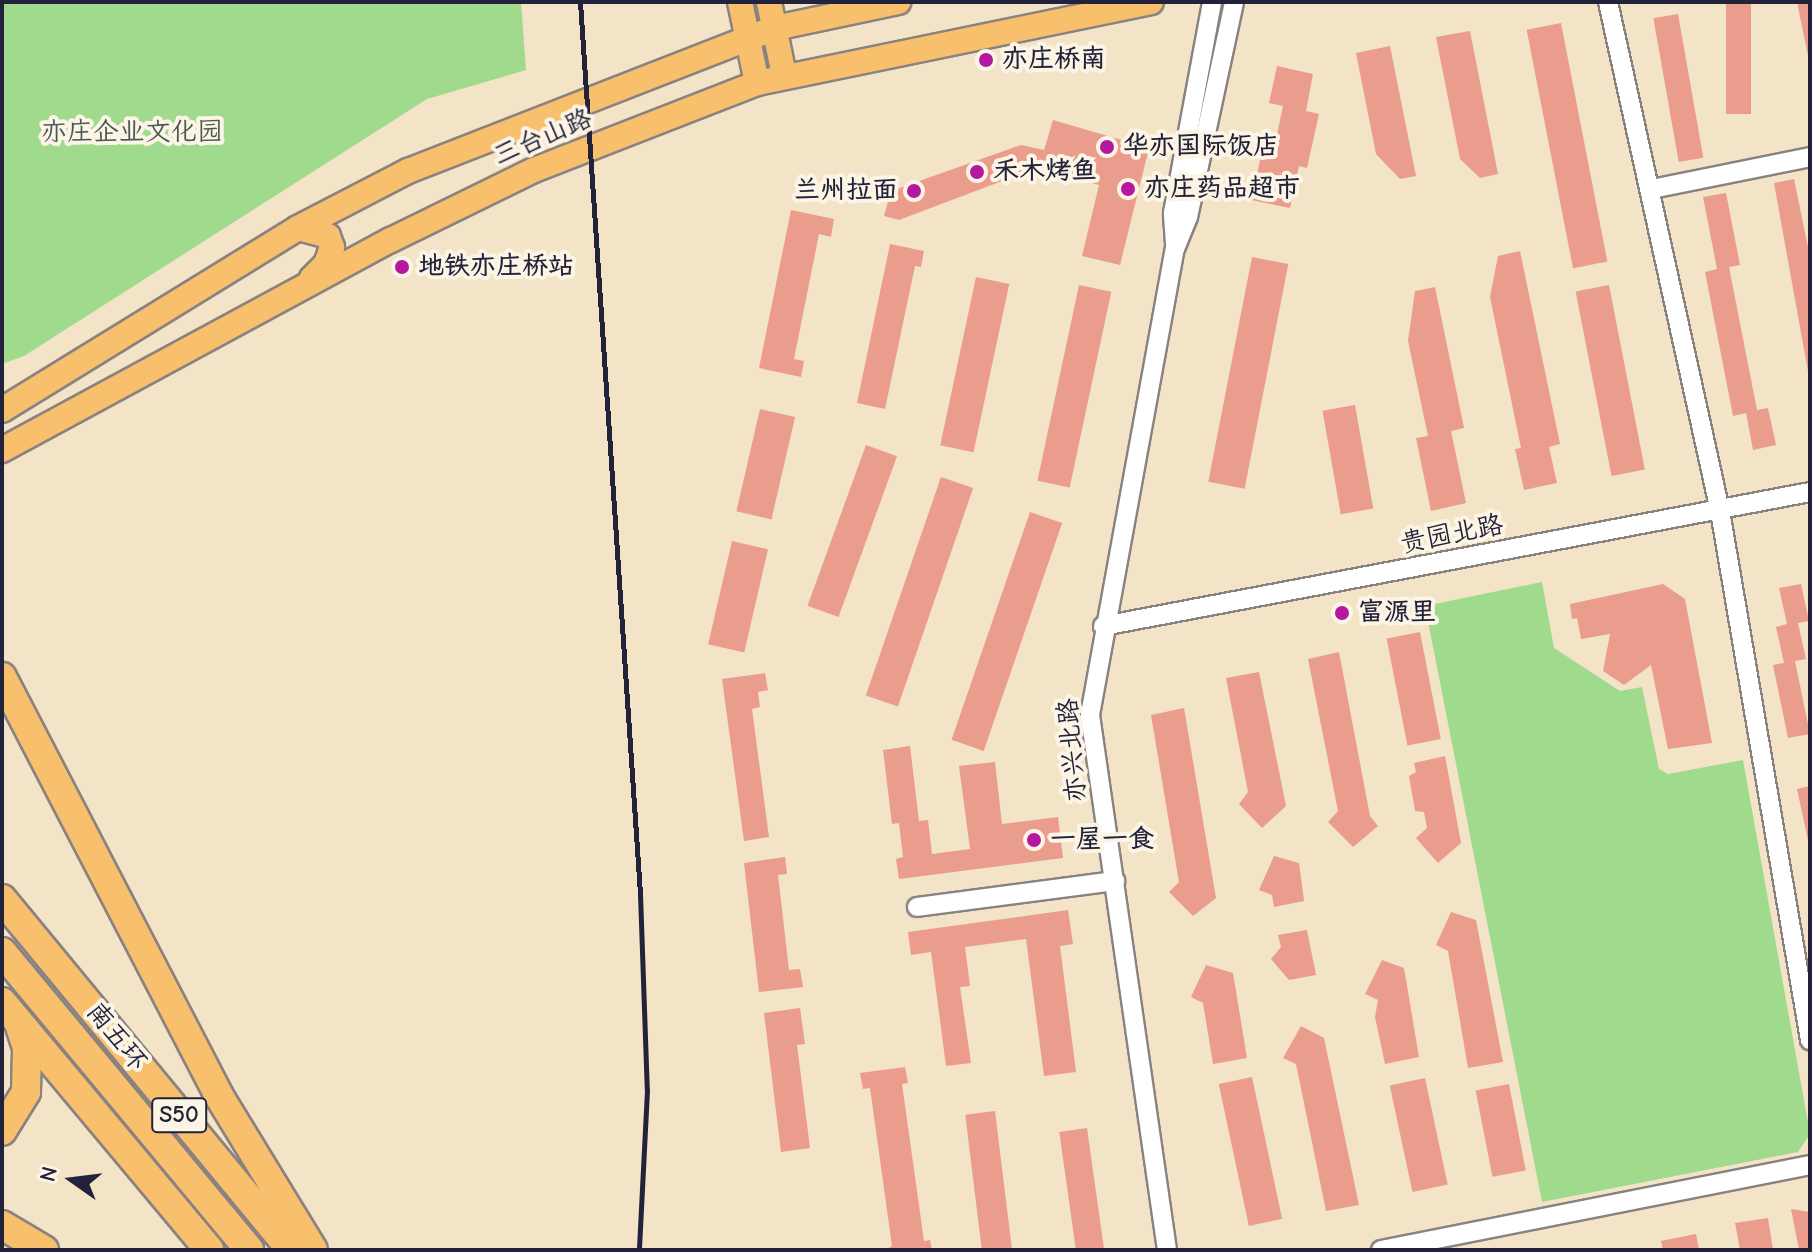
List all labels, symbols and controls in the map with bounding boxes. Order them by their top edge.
place label: 亦庄桥南 [1002,44,1106,76]
marker: 亦庄桥南 [977,51,995,69]
street label: 三台山路 [489,103,597,173]
park label: 亦庄企业文化园 [41,117,223,149]
place label: 华亦国际饭店 [1123,131,1279,163]
marker: 华亦国际饭店 [1098,138,1116,156]
place label: 禾木烤鱼 [993,156,1097,188]
marker: 禾木烤鱼 [968,163,986,181]
place label: 亦庄药品超市 [1144,173,1300,205]
place label: 兰州拉面 [794,175,898,207]
marker: 亦庄药品超市 [1119,180,1137,198]
marker: 兰州拉面 [905,182,923,200]
place label: 地铁亦庄桥站 [418,251,574,283]
marker: 地铁亦庄桥站 [393,258,411,276]
street label: 贵园北路 [1398,510,1506,560]
place label: 富源里 [1358,597,1436,629]
marker: 富源里 [1333,604,1351,622]
street label: 亦兴北路 [1053,697,1093,803]
place label: 一屋一食 [1050,824,1154,856]
marker: 一屋一食 [1025,831,1043,849]
street label: 南五环 [79,997,153,1077]
road number: S50 [151,1095,207,1135]
north arrow [32,1140,112,1220]
text: N [34,1164,63,1184]

